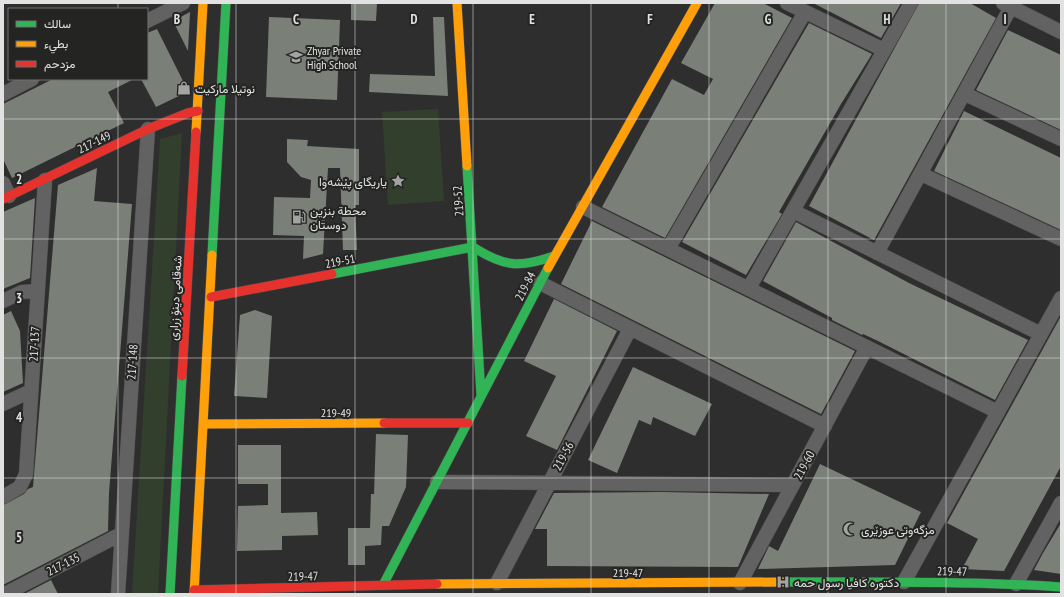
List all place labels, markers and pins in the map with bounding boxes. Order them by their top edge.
place label: Zhyar Private High School [307,43,361,72]
school or university icon: Zhyar Private High School [288,49,304,65]
shop icon: نوتیلا مارکیت [176,80,192,96]
place label: نوتیلا مارکیت [195,81,255,97]
place icon: یاریگای پێشەوا [390,173,406,189]
place label: یاریگای پێشەوا [319,174,387,190]
place label: محطة بنزين دوستان [310,203,366,233]
fuel station icon: محطة بنزين دوستان [291,209,307,225]
mosque icon: مزگه‌وتی عوزێری [842,521,858,537]
place label: مزگه‌وتی عوزێری [861,522,935,538]
hospital icon: دکتورە کافیا رسول حمە [775,574,791,590]
place label: دکتورە کافیا رسول حمە [794,575,899,591]

